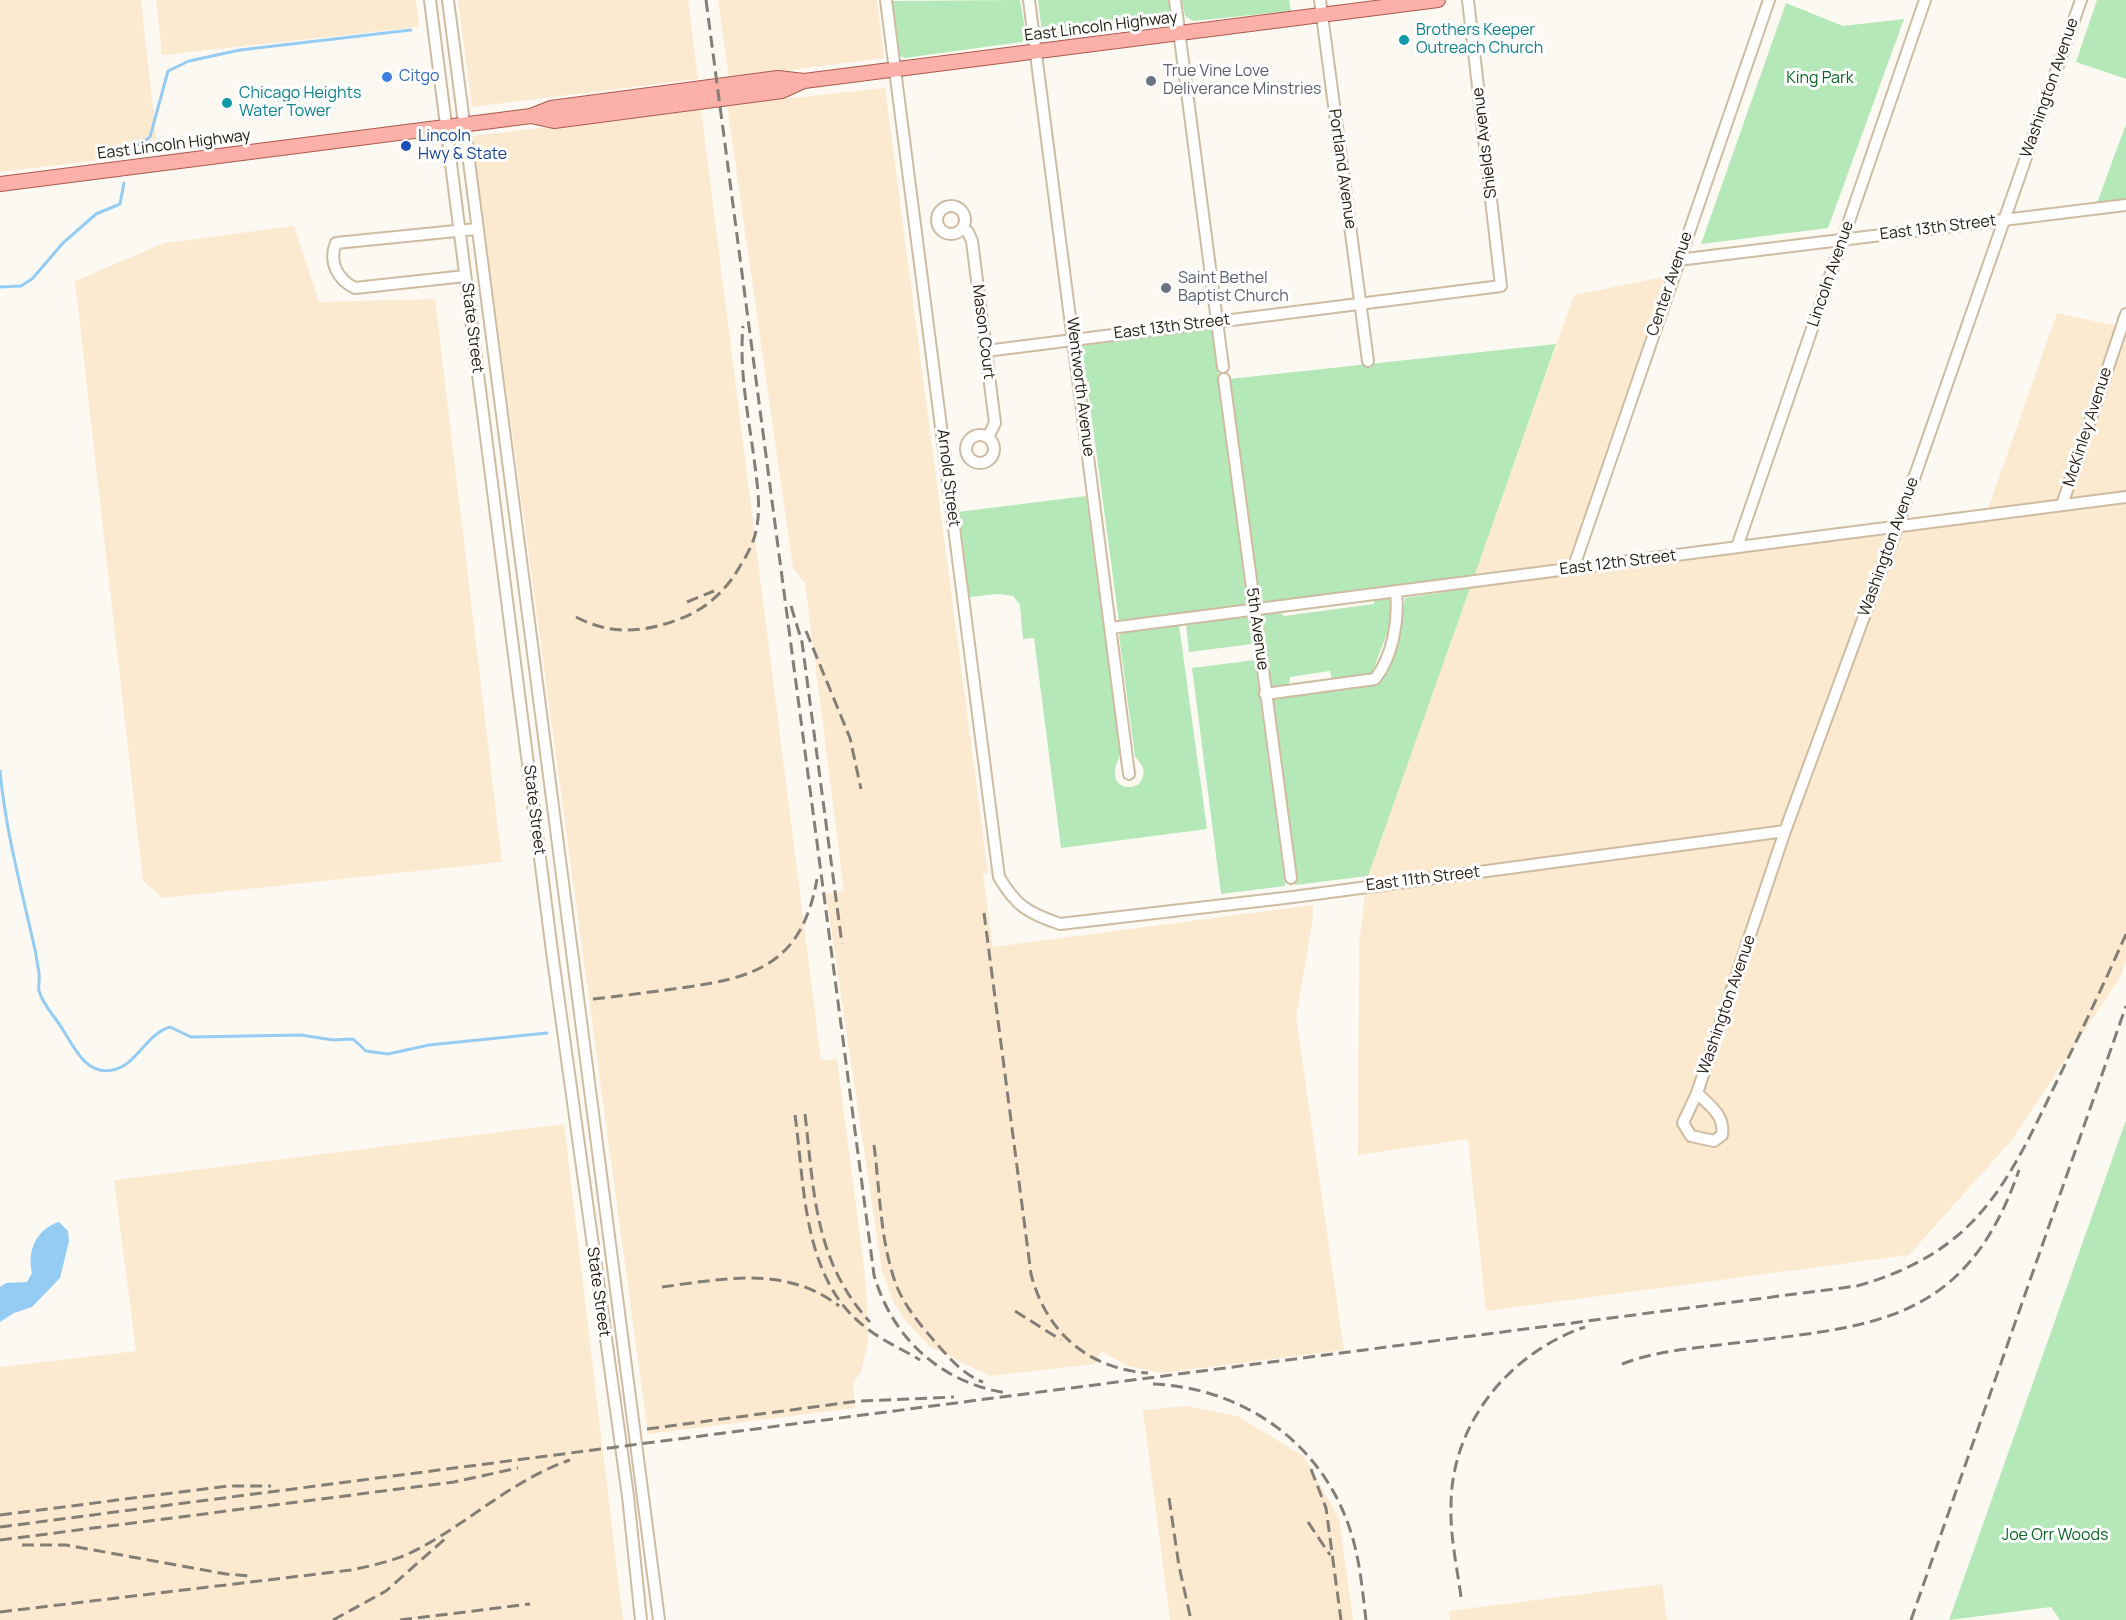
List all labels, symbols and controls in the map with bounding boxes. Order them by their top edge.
street label: East Lincoln Highway [1023,8,1179,46]
street label: Washington Avenue [2017,15,2083,161]
place label: Brothers Keeper Outreach Church [1416,21,1543,59]
marker: Brothers Keeper Outreach Church [1397,33,1411,47]
place label: True Vine Love Deliverance Minstries [1163,62,1321,100]
place label: Citgo [399,67,440,87]
park label: King Park [1786,69,1854,89]
marker: Citgo [380,70,394,84]
marker: True Vine Love Deliverance Minstries [1144,74,1158,88]
place label: Chicago Heights Water Tower [239,84,361,122]
street label: Shields Avenue [1469,86,1501,200]
marker: Chicago Heights Water Tower [220,96,234,110]
street label: Portland Avenue [1324,108,1360,230]
street label: East Lincoln Highway [96,126,252,164]
place label: Lincoln Hwy & State [418,127,507,165]
marker: Lincoln Hwy & State [399,139,413,153]
street label: East 13th Street [1879,211,1997,245]
street label: Lincoln Avenue [1804,219,1858,329]
street label: Center Avenue [1643,229,1697,339]
place label: Saint Bethel Baptist Church [1178,269,1289,307]
marker: Saint Bethel Baptist Church [1159,281,1173,295]
street label: State Street [457,282,487,374]
street label: Mason Court [968,283,998,381]
street label: East 13th Street [1113,310,1231,344]
street label: Wentworth Avenue [1062,316,1098,458]
street label: McKinley Avenue [2060,365,2116,489]
street label: Arnold Street [932,428,964,528]
street label: Washington Avenue [1855,475,1923,619]
street label: East 12th Street [1559,546,1677,580]
street label: 5th Avenue [1242,587,1272,671]
street label: State Street [519,764,549,856]
street label: East 11th Street [1365,862,1481,896]
street label: Washington Avenue [1694,932,1760,1078]
street label: State Street [582,1246,614,1338]
park label: Joe Orr Woods [2002,1526,2108,1546]

